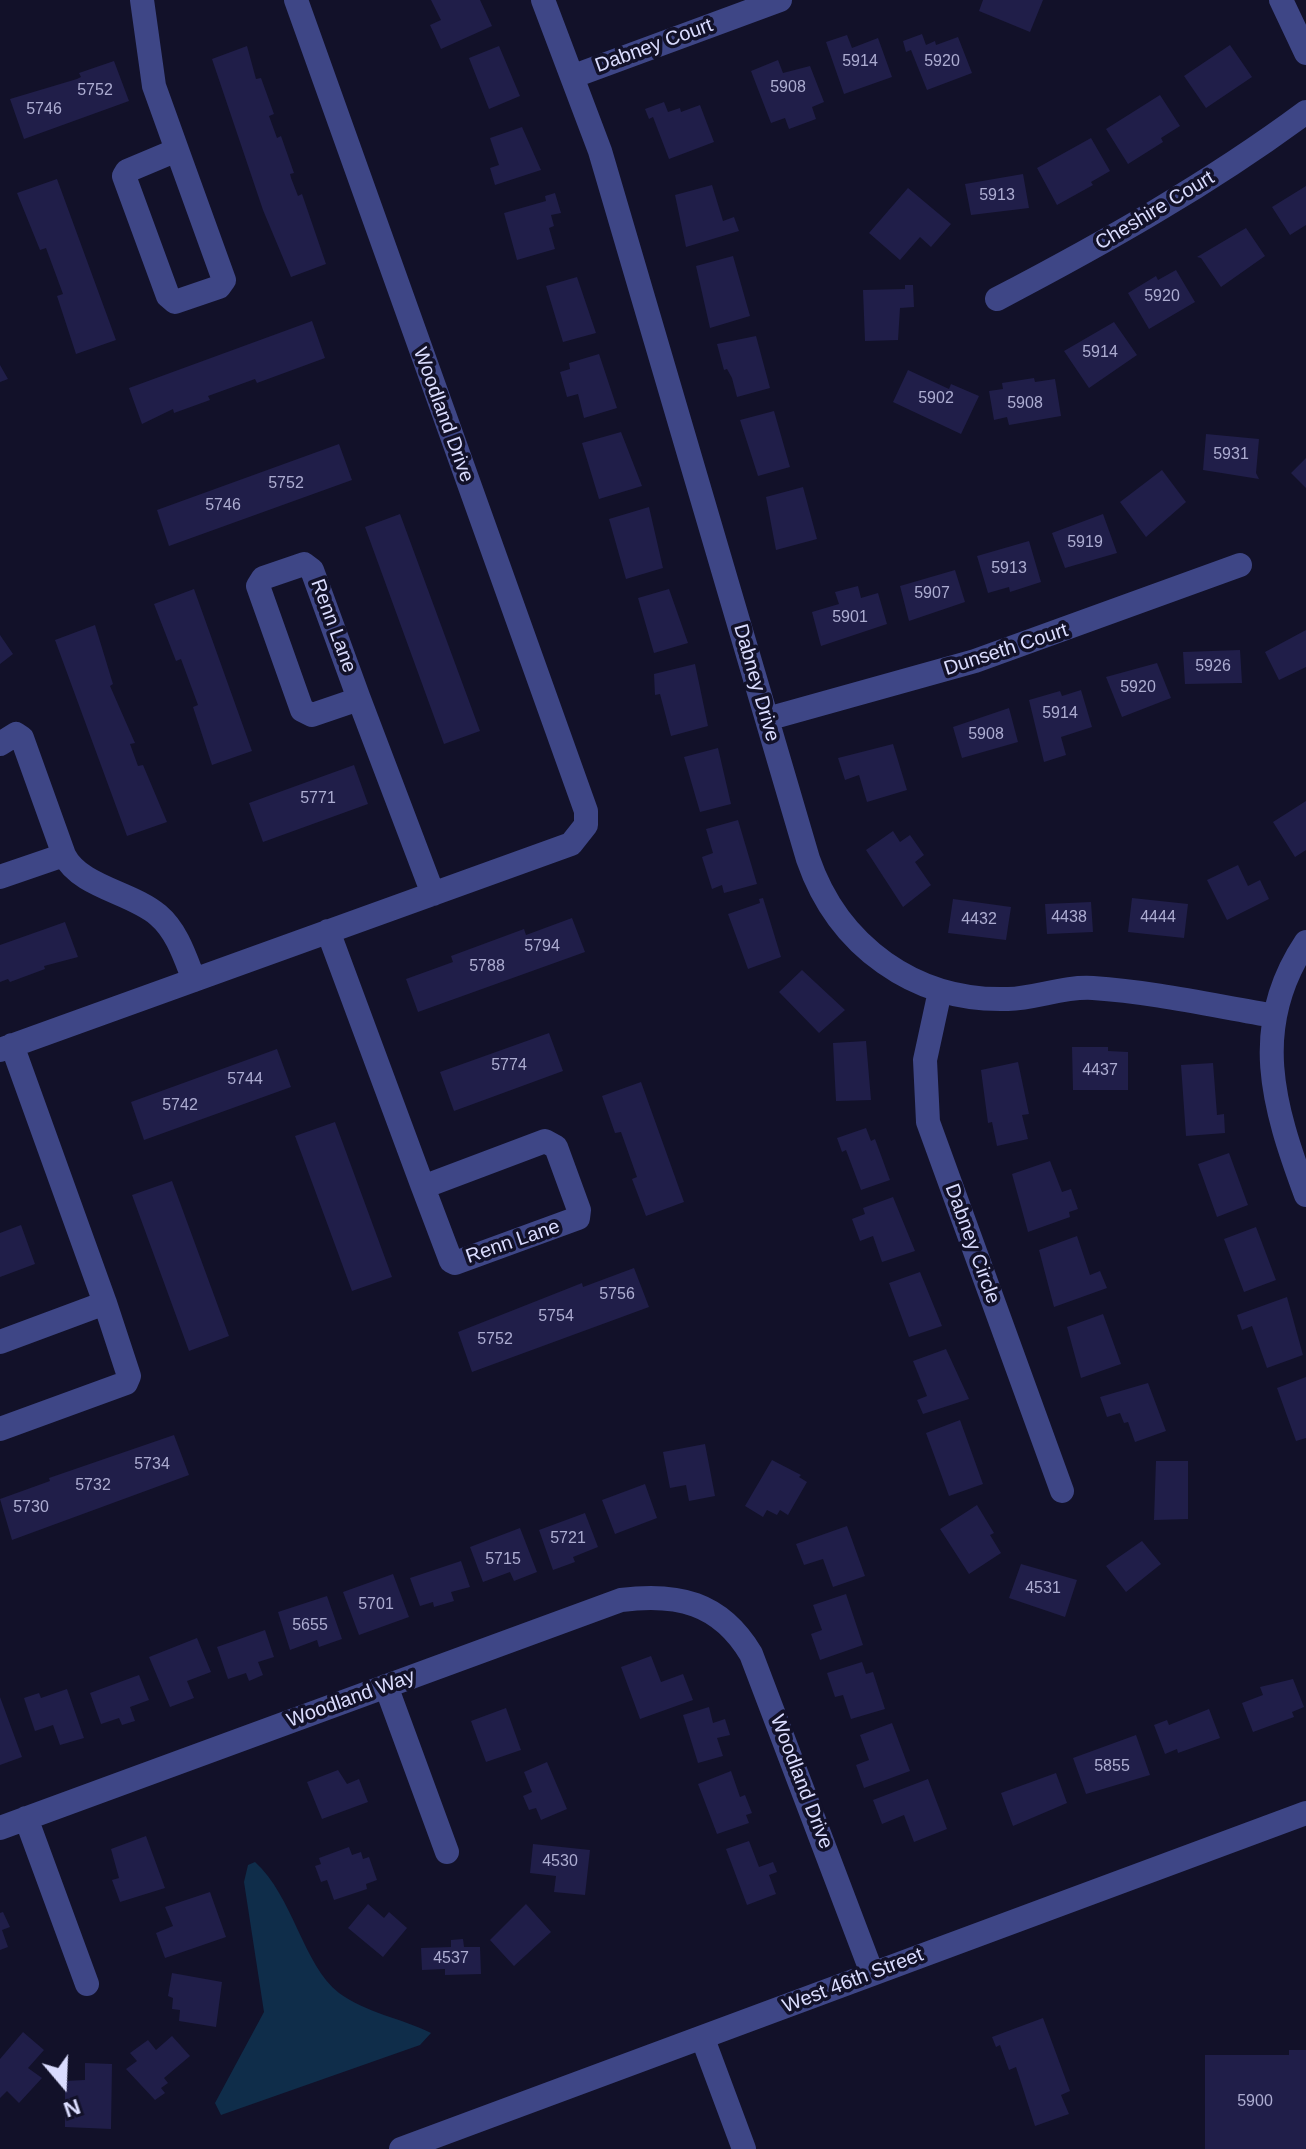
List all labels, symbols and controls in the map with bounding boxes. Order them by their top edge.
street label: Dabney Court [592,14,716,78]
house number: 5914 [842,52,878,72]
house number: 5920 [924,52,960,72]
house number: 5908 [770,78,806,98]
house number: 5752 [77,81,113,101]
house number: 5746 [26,100,62,120]
street label: Cheshire Court [1091,166,1219,256]
house number: 5913 [979,186,1015,206]
house number: 5920 [1144,287,1180,307]
house number: 5914 [1082,343,1118,363]
street label: Woodland Drive [407,344,479,486]
house number: 5902 [918,389,954,409]
house number: 5908 [1007,394,1043,414]
house number: 5931 [1213,445,1249,465]
house number: 5752 [268,474,304,494]
house number: 5746 [205,496,241,516]
house number: 5919 [1067,533,1103,553]
house number: 5913 [991,559,1027,579]
street label: Renn Lane [305,576,361,676]
house number: 5907 [914,584,950,604]
house number: 5901 [832,608,868,628]
street label: Dunseth Court [941,619,1071,681]
street label: Dabney Drive [728,621,784,745]
house number: 5926 [1195,657,1231,677]
house number: 5920 [1120,678,1156,698]
house number: 5914 [1042,704,1078,724]
house number: 5908 [968,725,1004,745]
house number: 5771 [300,789,336,809]
house number: 4438 [1051,908,1087,928]
house number: 4444 [1140,908,1176,928]
house number: 4432 [961,910,997,930]
house number: 5794 [524,937,560,957]
house number: 5788 [469,957,505,977]
house number: 5774 [491,1056,527,1076]
house number: 4437 [1082,1061,1118,1081]
house number: 5744 [227,1070,263,1090]
house number: 5742 [162,1096,198,1116]
street label: Dabney Circle [939,1181,1005,1307]
street label: Renn Lane [463,1215,563,1269]
house number: 5756 [599,1285,635,1305]
house number: 5754 [538,1307,574,1327]
house number: 5752 [477,1330,513,1350]
house number: 5734 [134,1455,170,1475]
house number: 5732 [75,1476,111,1496]
house number: 5730 [13,1498,49,1518]
house number: 5721 [550,1529,586,1549]
house number: 5715 [485,1550,521,1570]
house number: 4531 [1025,1579,1061,1599]
house number: 5701 [358,1595,394,1615]
house number: 5655 [292,1616,328,1636]
street label: Woodland Way [284,1665,418,1733]
street label: Woodland Drive [764,1711,838,1853]
house number: 5855 [1094,1757,1130,1777]
house number: 4530 [542,1852,578,1872]
street label: West 46th Street [779,1943,927,2019]
house number: 4537 [433,1949,469,1969]
north arrow [24,2045,104,2125]
house number: 5900 [1237,2092,1273,2112]
text: N [60,2094,84,2123]

